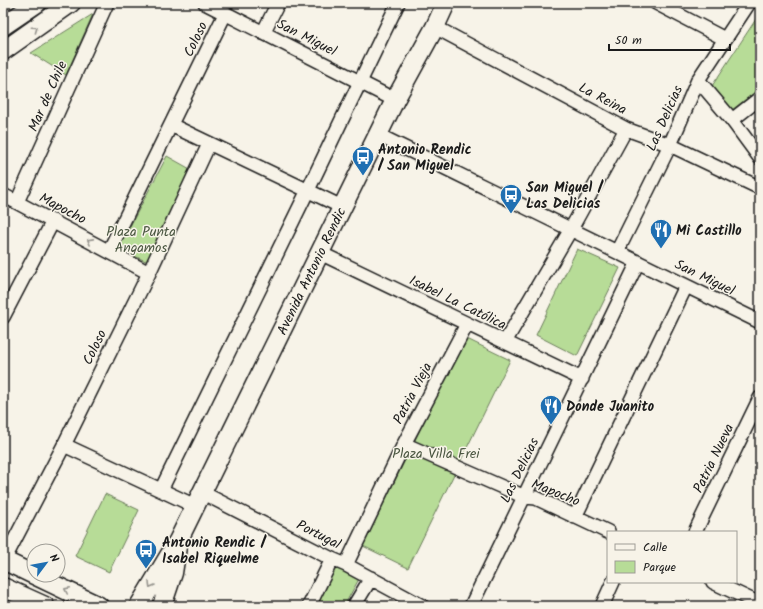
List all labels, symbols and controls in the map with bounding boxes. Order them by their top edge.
street label: San Miguel [273,13,341,63]
street label: Coloso [178,18,214,61]
one-way arrow [31,26,38,34]
scale bar [609,26,730,52]
text: 50 m [615,31,642,50]
street label: Mar de Chile [22,57,74,135]
street label: La Reina [575,77,631,121]
street label: Las Delicias [641,82,689,155]
place label: Antonio Rendic / San Miguel [377,139,472,177]
bus stop icon: Antonio Rendic / San Miguel [350,144,376,177]
place label: San Miguel / Las Delicias [526,177,604,215]
bus stop icon: San Miguel / Las Delicias [498,182,524,215]
street label: Mapocho [35,187,90,231]
street label: Avenida Antonio Rendic [271,204,352,339]
restaurant icon: Mi Castillo [648,217,674,250]
place label: Mi Castillo [676,220,742,242]
park label: Plaza Punta Angamos [106,221,176,259]
one-way arrow [87,238,95,246]
street label: San Miguel [671,254,739,302]
street label: Isabel La Católica [405,270,510,336]
street label: Coloso [77,326,113,369]
street label: Patria Vieja [387,359,438,428]
restaurant icon: Donde Juanito [538,393,564,426]
place label: Donde Juanito [566,396,655,418]
street label: Patria Nueva [688,420,740,497]
street label: Las Delicias [495,434,545,507]
park label: Plaza Villa Frei [392,443,480,465]
street label: Mapocho [528,473,583,513]
street label: Portugal [292,514,345,556]
legend [607,531,737,583]
place label: Antonio Rendic / Isabel Riquelme [162,532,267,570]
bus stop icon: Antonio Rendic / Isabel Riquelme [133,537,159,570]
text: Calle [643,538,668,557]
north arrow [26,543,66,583]
text: N [44,551,63,566]
text: Parque [643,558,677,577]
one-way arrow [149,581,156,588]
one-way arrow [63,588,71,595]

